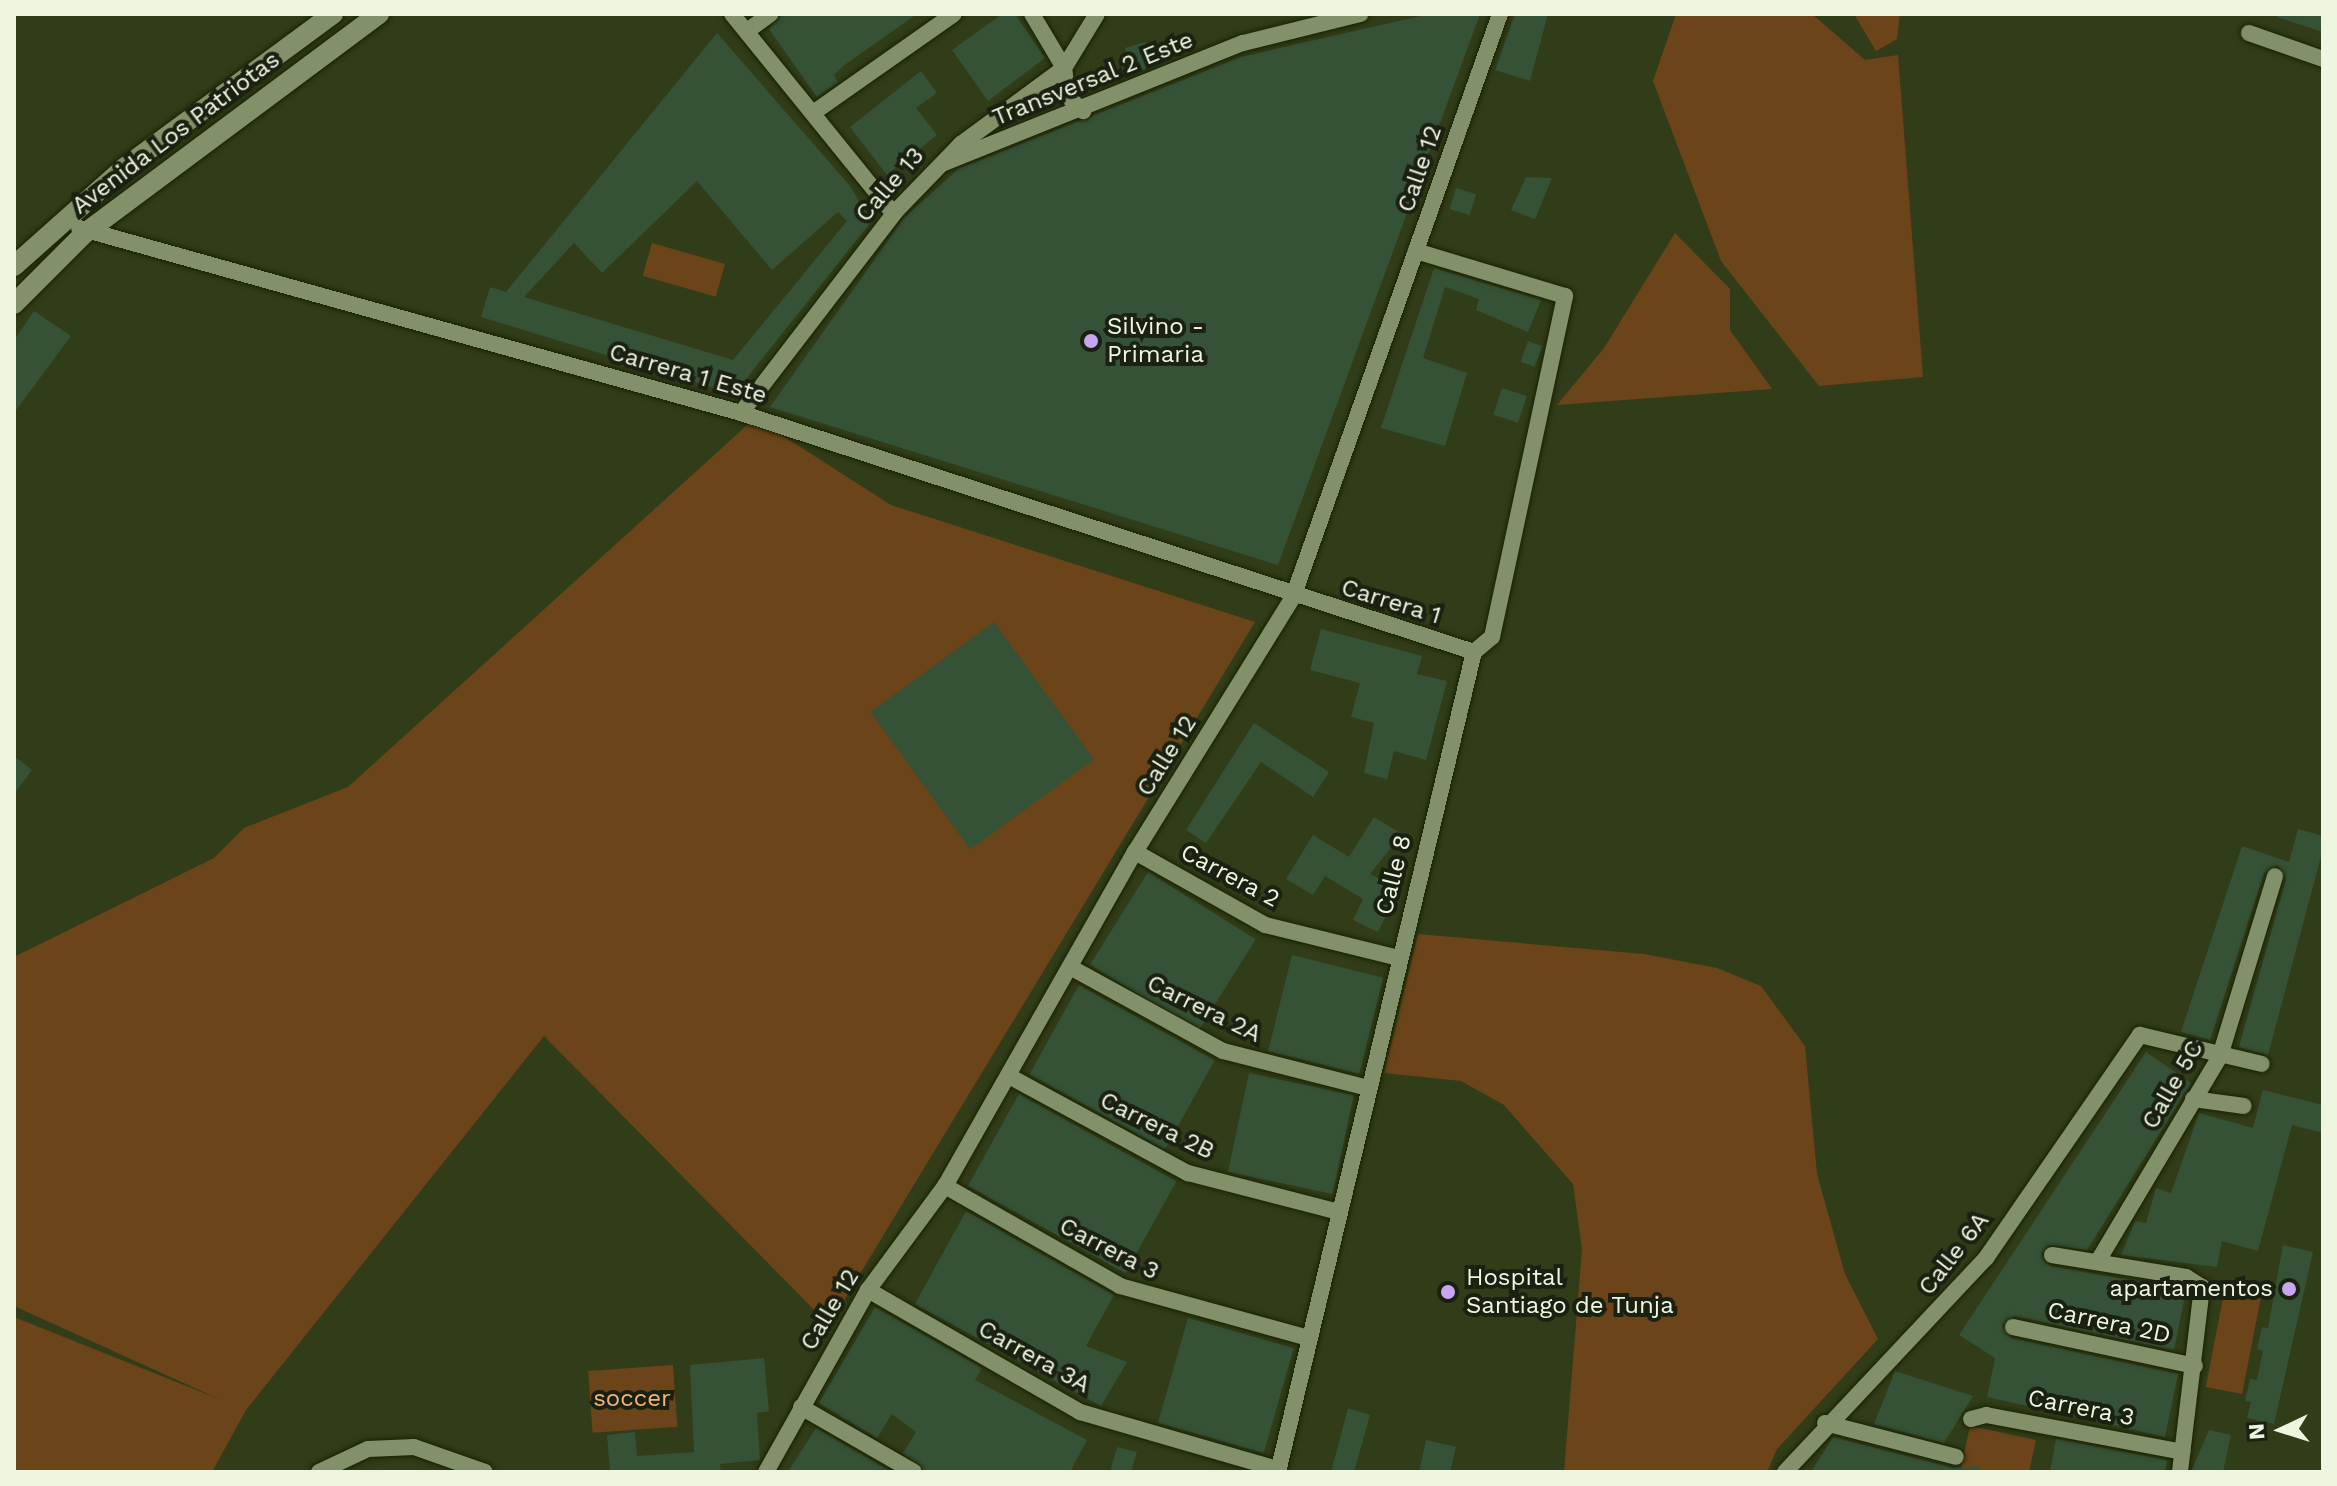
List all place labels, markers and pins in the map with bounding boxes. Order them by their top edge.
place label: Silvino - Primaria [1107,313,1204,369]
marker: Silvino - Primaria [1082,332,1100,350]
place label: Hospital Santiago de Tunja [1466,1264,1674,1320]
place label: apartamentos [2110,1275,2273,1303]
marker: apartamentos [2280,1280,2298,1298]
marker: Hospital Santiago de Tunja [1437,1281,1459,1303]

